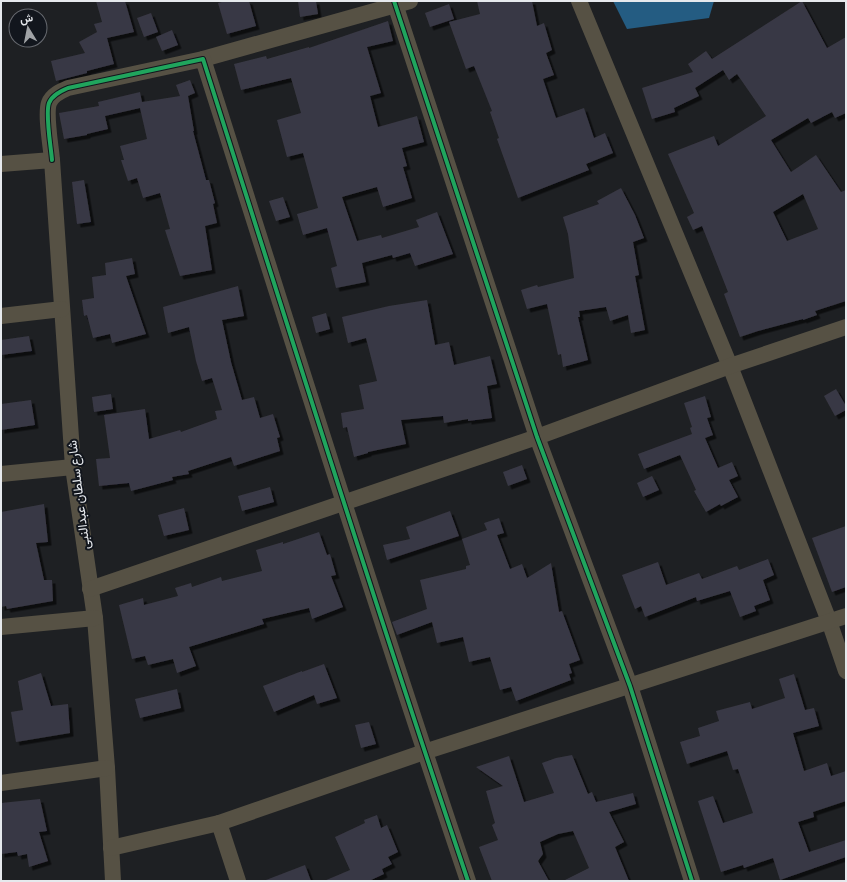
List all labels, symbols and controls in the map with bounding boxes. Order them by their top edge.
north arrow [8,8,48,48]
text: ش [19,10,34,26]
street label: شارع سلطان عبدالنبى [63,439,95,551]

